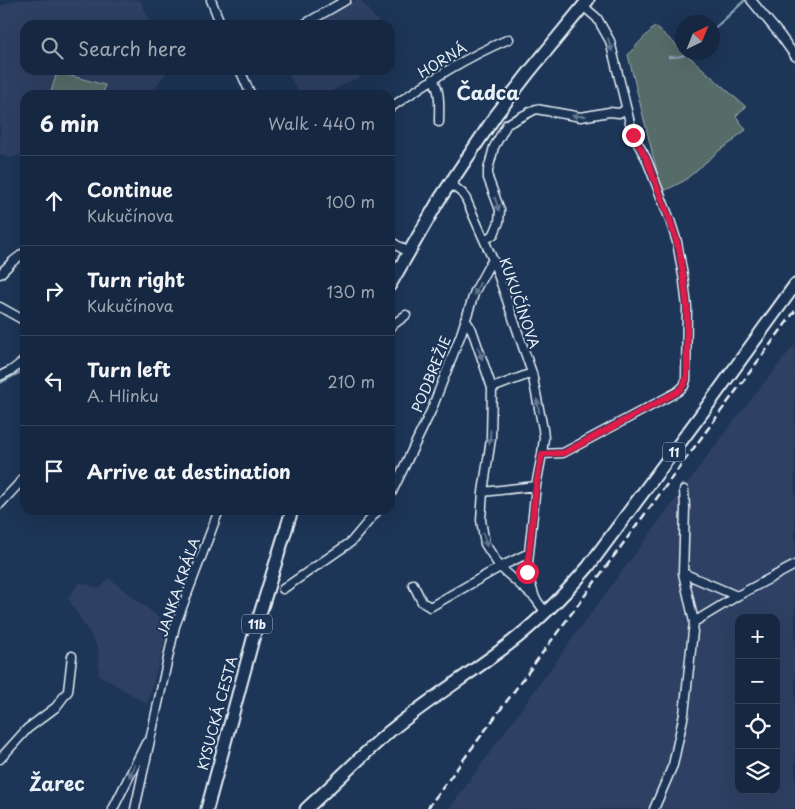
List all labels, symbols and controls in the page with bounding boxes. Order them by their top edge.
north arrow [675,15,720,60]
search box [20,20,395,75]
icon: search [38,34,66,62]
text: Search here [78,34,187,62]
street label: HORNÁ [413,37,471,83]
one-way arrow [607,38,615,53]
district label: Čadca [456,78,520,106]
text: 6 min [40,107,99,139]
text: Walk · 440 m [268,111,375,135]
one-way arrow [571,111,587,119]
route end [622,124,645,147]
text: Continue [87,175,173,203]
icon: ahead [40,187,68,215]
text: 100 m [326,189,375,213]
one-way arrow [494,196,502,211]
text: Kukučínova [87,203,174,227]
street label: KUKUČÍNOVA [495,255,545,352]
text: Turn right [87,265,185,293]
icon: right [40,277,68,305]
text: 130 m [327,279,375,303]
one-way arrow [472,282,480,296]
text: Kukučínova [87,293,174,317]
street label: PODBREŽIE [406,333,456,415]
one-way arrow [476,346,484,361]
text: Turn left [87,355,171,383]
icon: left [40,367,68,395]
text: 210 m [327,369,375,393]
text: A. Hlinku [87,383,159,407]
one-way arrow [534,398,542,413]
one-way arrow [486,429,494,445]
road number: 11 [663,442,685,462]
icon: arrive [40,457,68,485]
text: Arrive at destination [87,457,291,485]
one-way arrow [482,533,490,548]
street label: JANKA KRÁĽA [151,534,205,639]
route start [516,561,539,584]
road number: 11b [242,614,272,634]
map controls [735,614,780,794]
button: + [735,614,780,659]
street label: KYSUCKÁ CESTA [192,653,242,772]
button: − [735,659,780,704]
button: locate [735,704,780,749]
button: layers [735,749,780,794]
one-way arrow [128,763,136,778]
district label: Žarec [29,769,85,797]

